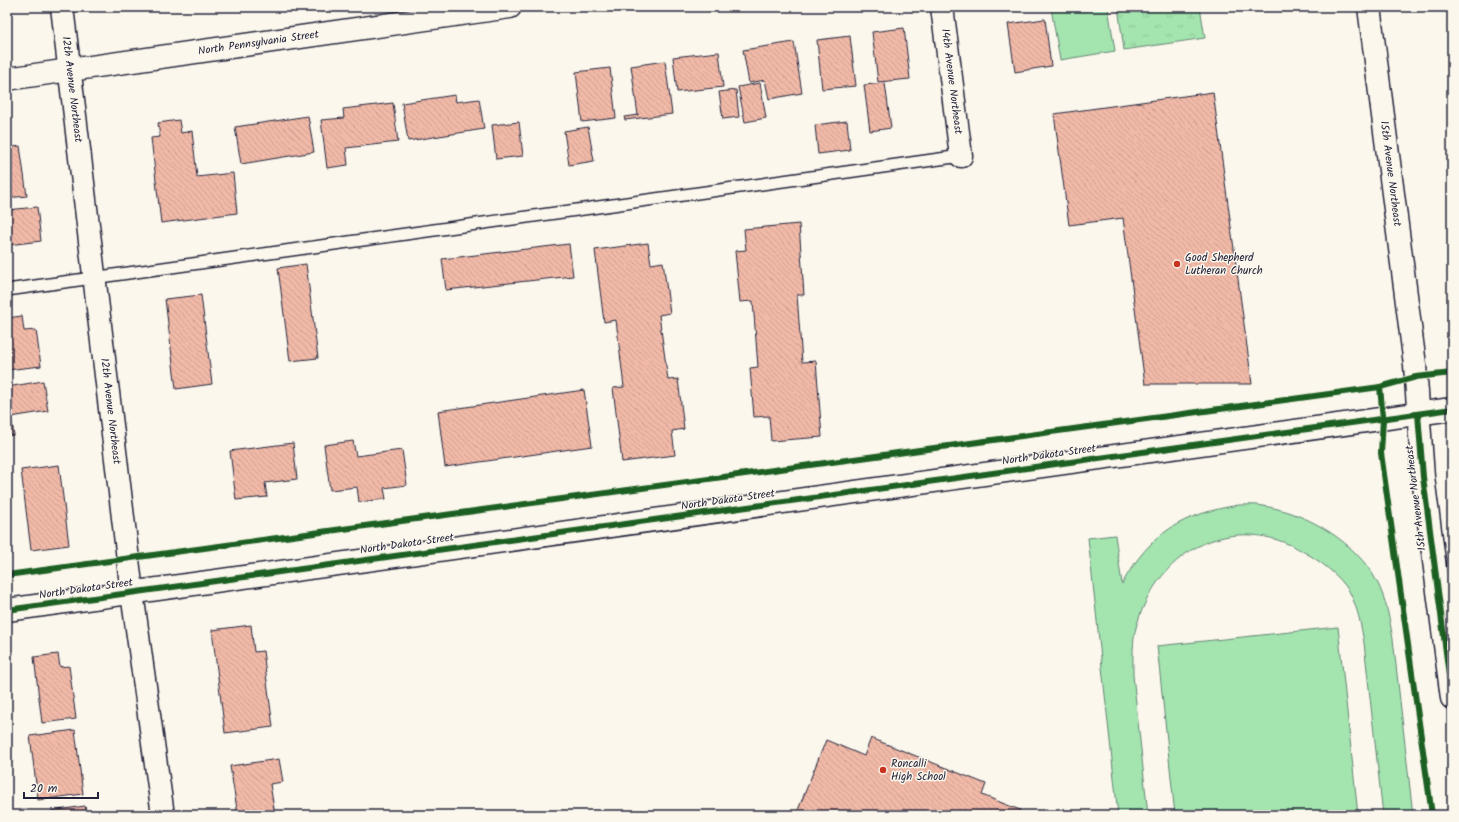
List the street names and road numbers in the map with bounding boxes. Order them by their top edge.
street label: North Pennsylvania Street [197,25,321,61]
street label: 14th Avenue Northeast [936,28,967,136]
street label: 12th Avenue Northeast [57,35,87,144]
street label: 15th Avenue Northeast [1375,120,1406,228]
street label: 12th Avenue Northeast [95,357,126,466]
street label: North Dakota Street [1001,439,1098,471]
street label: 15th Avenue Northeast [1401,444,1431,552]
street label: North Dakota Street [680,484,777,516]
street label: North Dakota Street [359,528,456,560]
street label: North Dakota Street [38,573,135,605]

